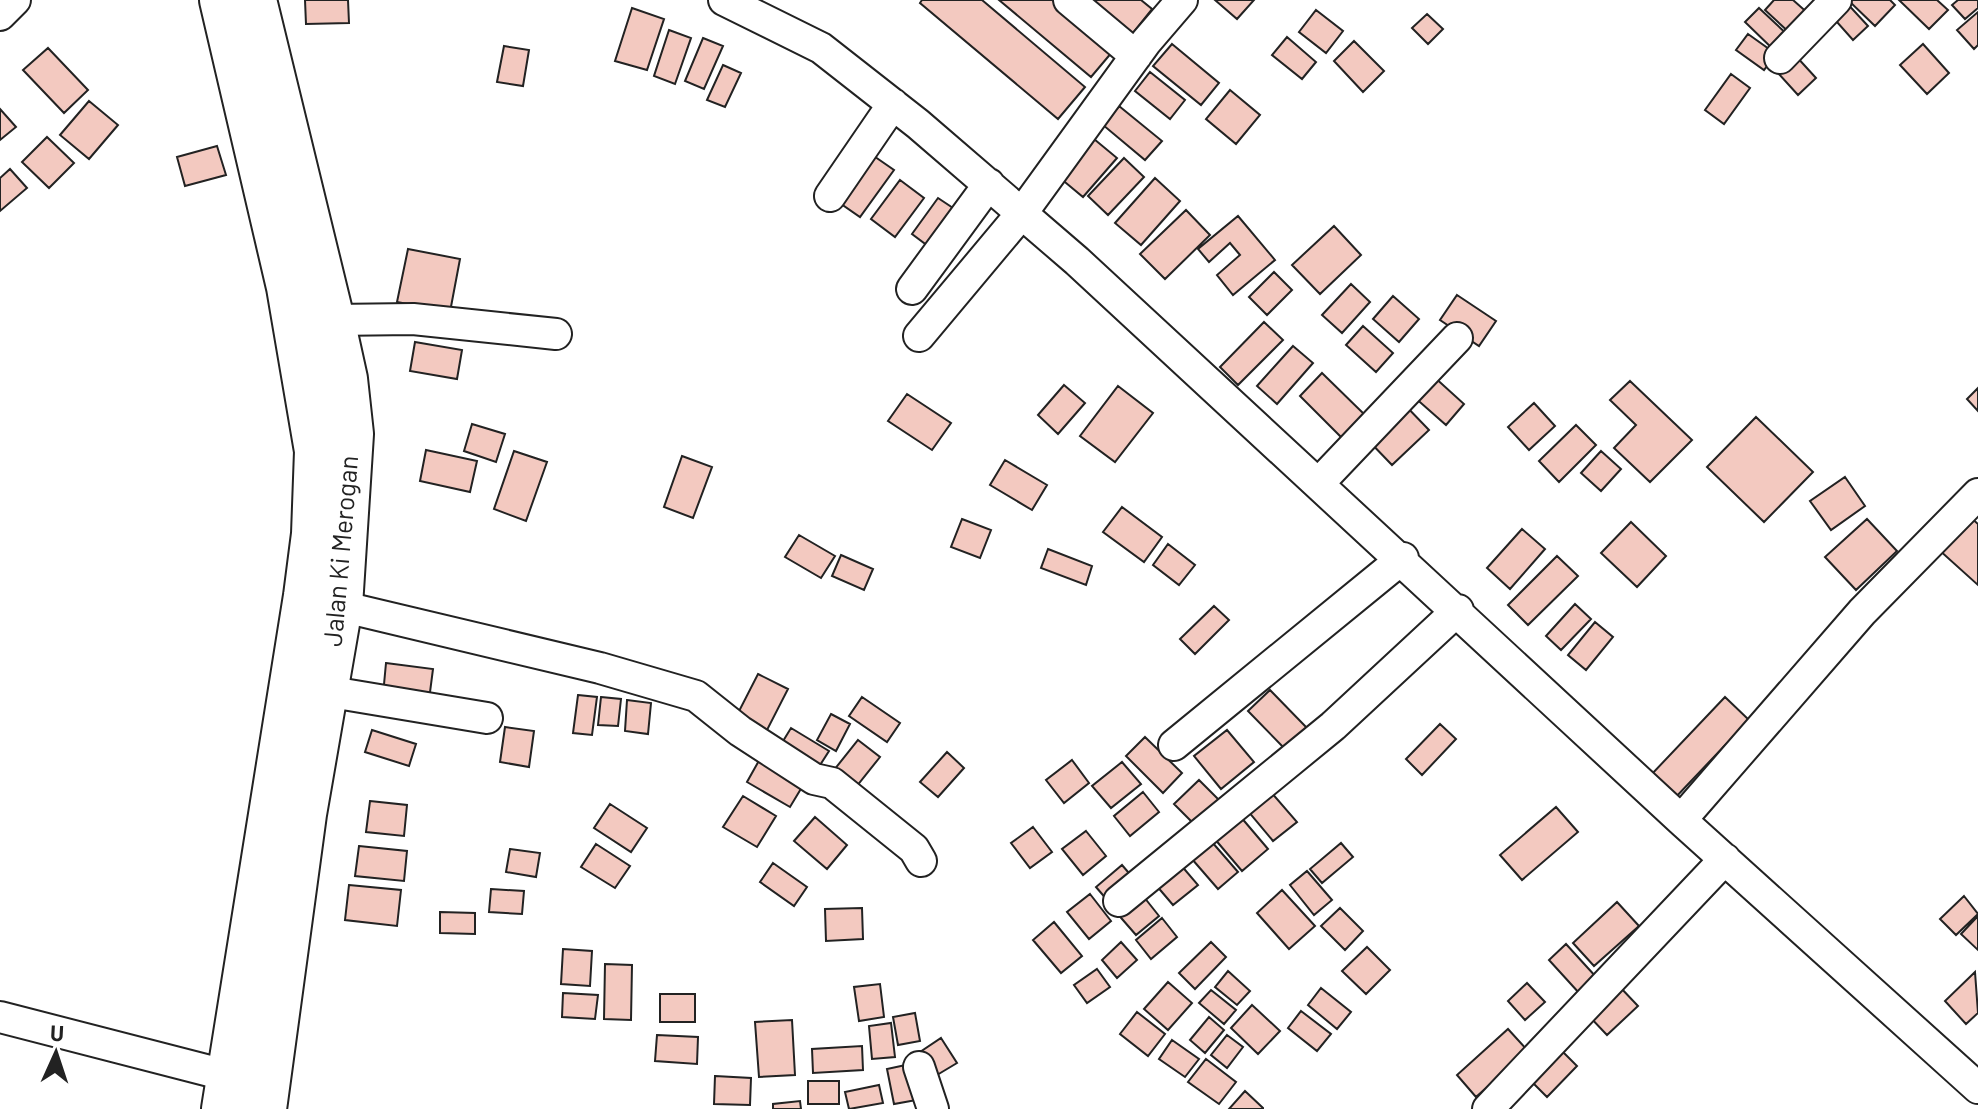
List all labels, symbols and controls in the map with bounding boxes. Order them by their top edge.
street label: Jalan Ki Merogan [316,454,363,648]
north arrow [16,1013,96,1093]
text: U [50,1019,65,1045]

